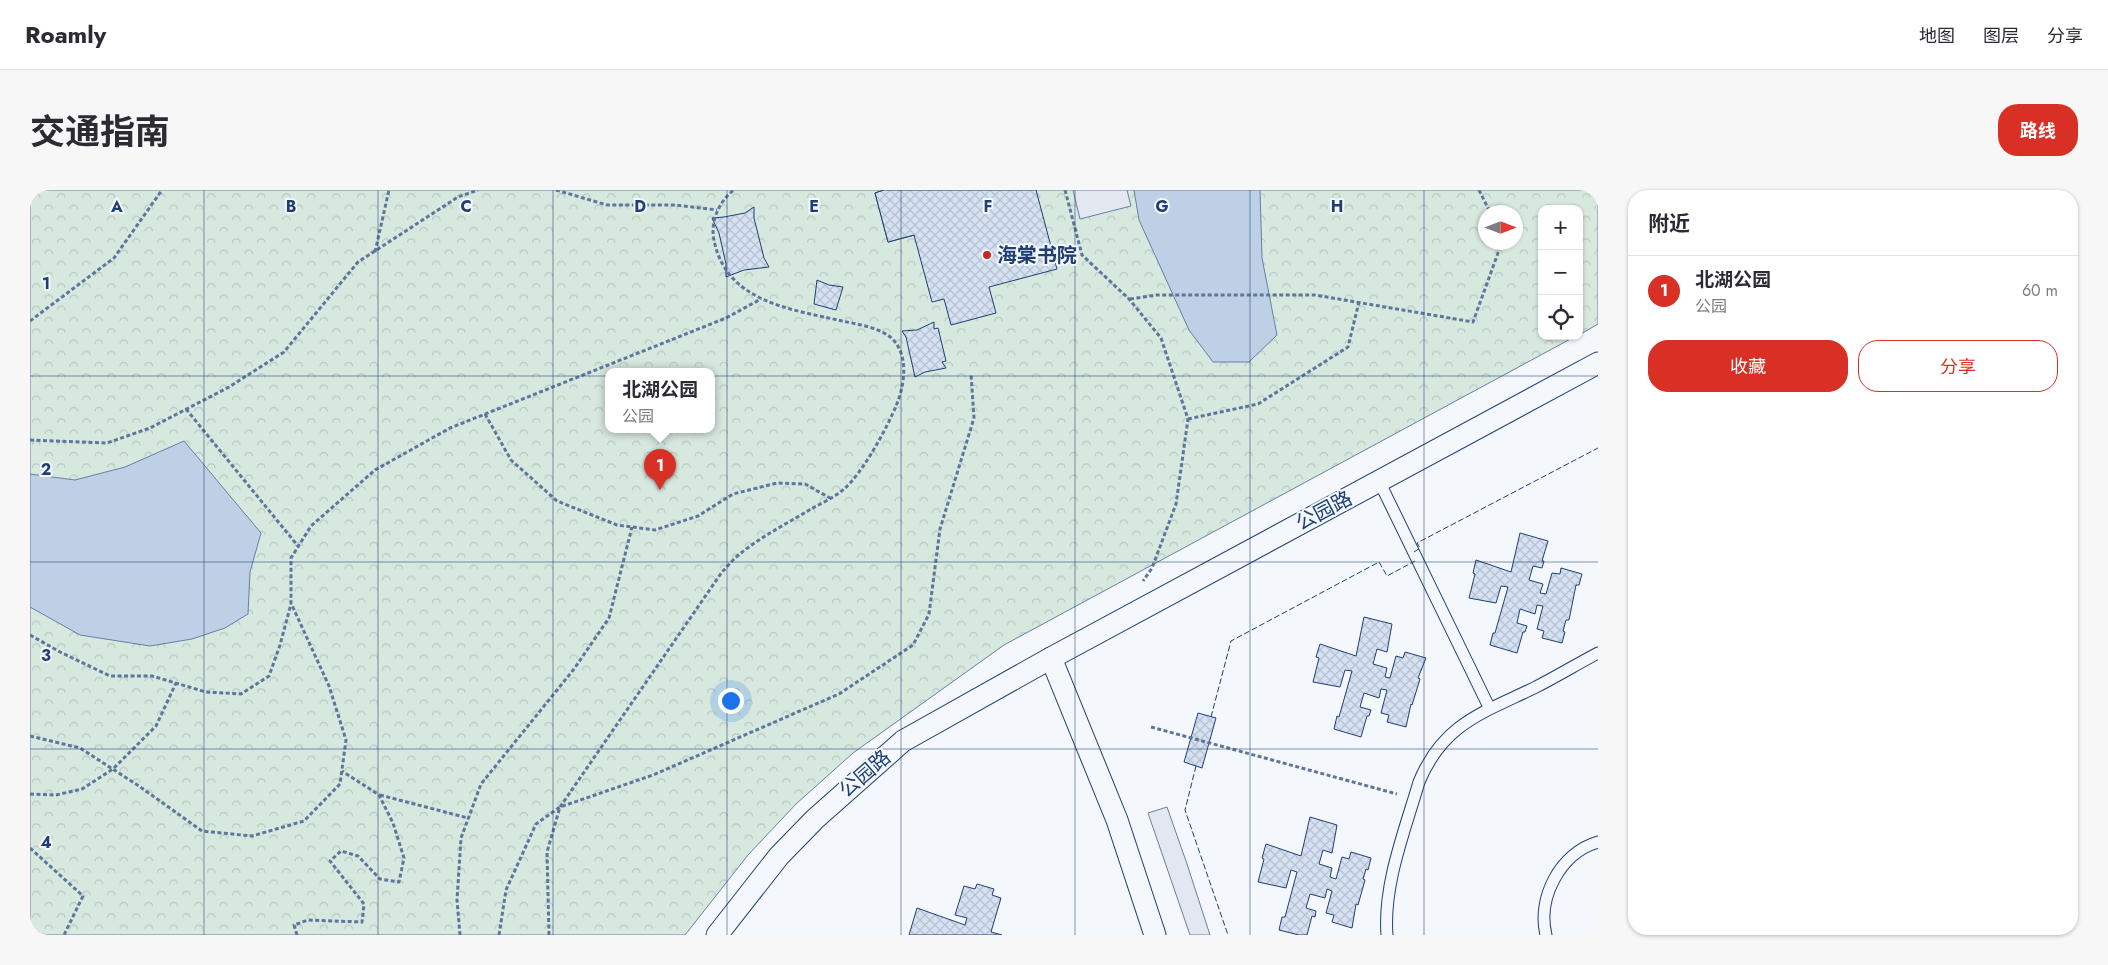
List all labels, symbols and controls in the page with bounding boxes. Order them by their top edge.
text: Roamly [25,17,106,52]
text: 地图 [1919,23,1955,49]
text: 图层 [1983,23,2019,49]
text: 分享 [2047,23,2083,49]
button: 路线 [1998,104,2078,156]
text: 交通指南 [30,107,170,157]
text: A [110,195,123,218]
text: B [286,195,296,218]
text: C [460,195,472,218]
text: D [634,195,646,218]
text: E [809,195,819,218]
text: F [984,195,992,218]
text: G [1155,195,1169,218]
text: H [1331,195,1343,218]
north arrow [1478,205,1523,250]
map controls [1538,205,1583,340]
button: + [1538,205,1583,250]
text: 附近 [1648,209,1690,239]
place label: 海棠书院 [997,241,1077,270]
marker: 海棠书院 [981,249,993,261]
button: − [1538,250,1583,295]
text: 北湖公园 [1695,266,1771,293]
text: 1 [42,272,50,295]
text: 1 [1660,279,1668,302]
text: 60 m [2022,279,2058,302]
button: locate [1538,295,1583,340]
text: 公园 [1695,295,1727,318]
button: 收藏 [1648,340,1848,392]
button: 分享 [1858,340,2058,392]
popup [605,368,715,433]
text: 北湖公园 [622,376,698,403]
text: 公园 [622,405,654,428]
pin: 1 [644,449,676,490]
text: 2 [41,458,51,481]
street label: 公园路 [1291,484,1357,538]
text: 3 [41,644,51,667]
your location [718,688,744,714]
street label: 公园路 [833,743,897,805]
text: 4 [40,831,52,854]

